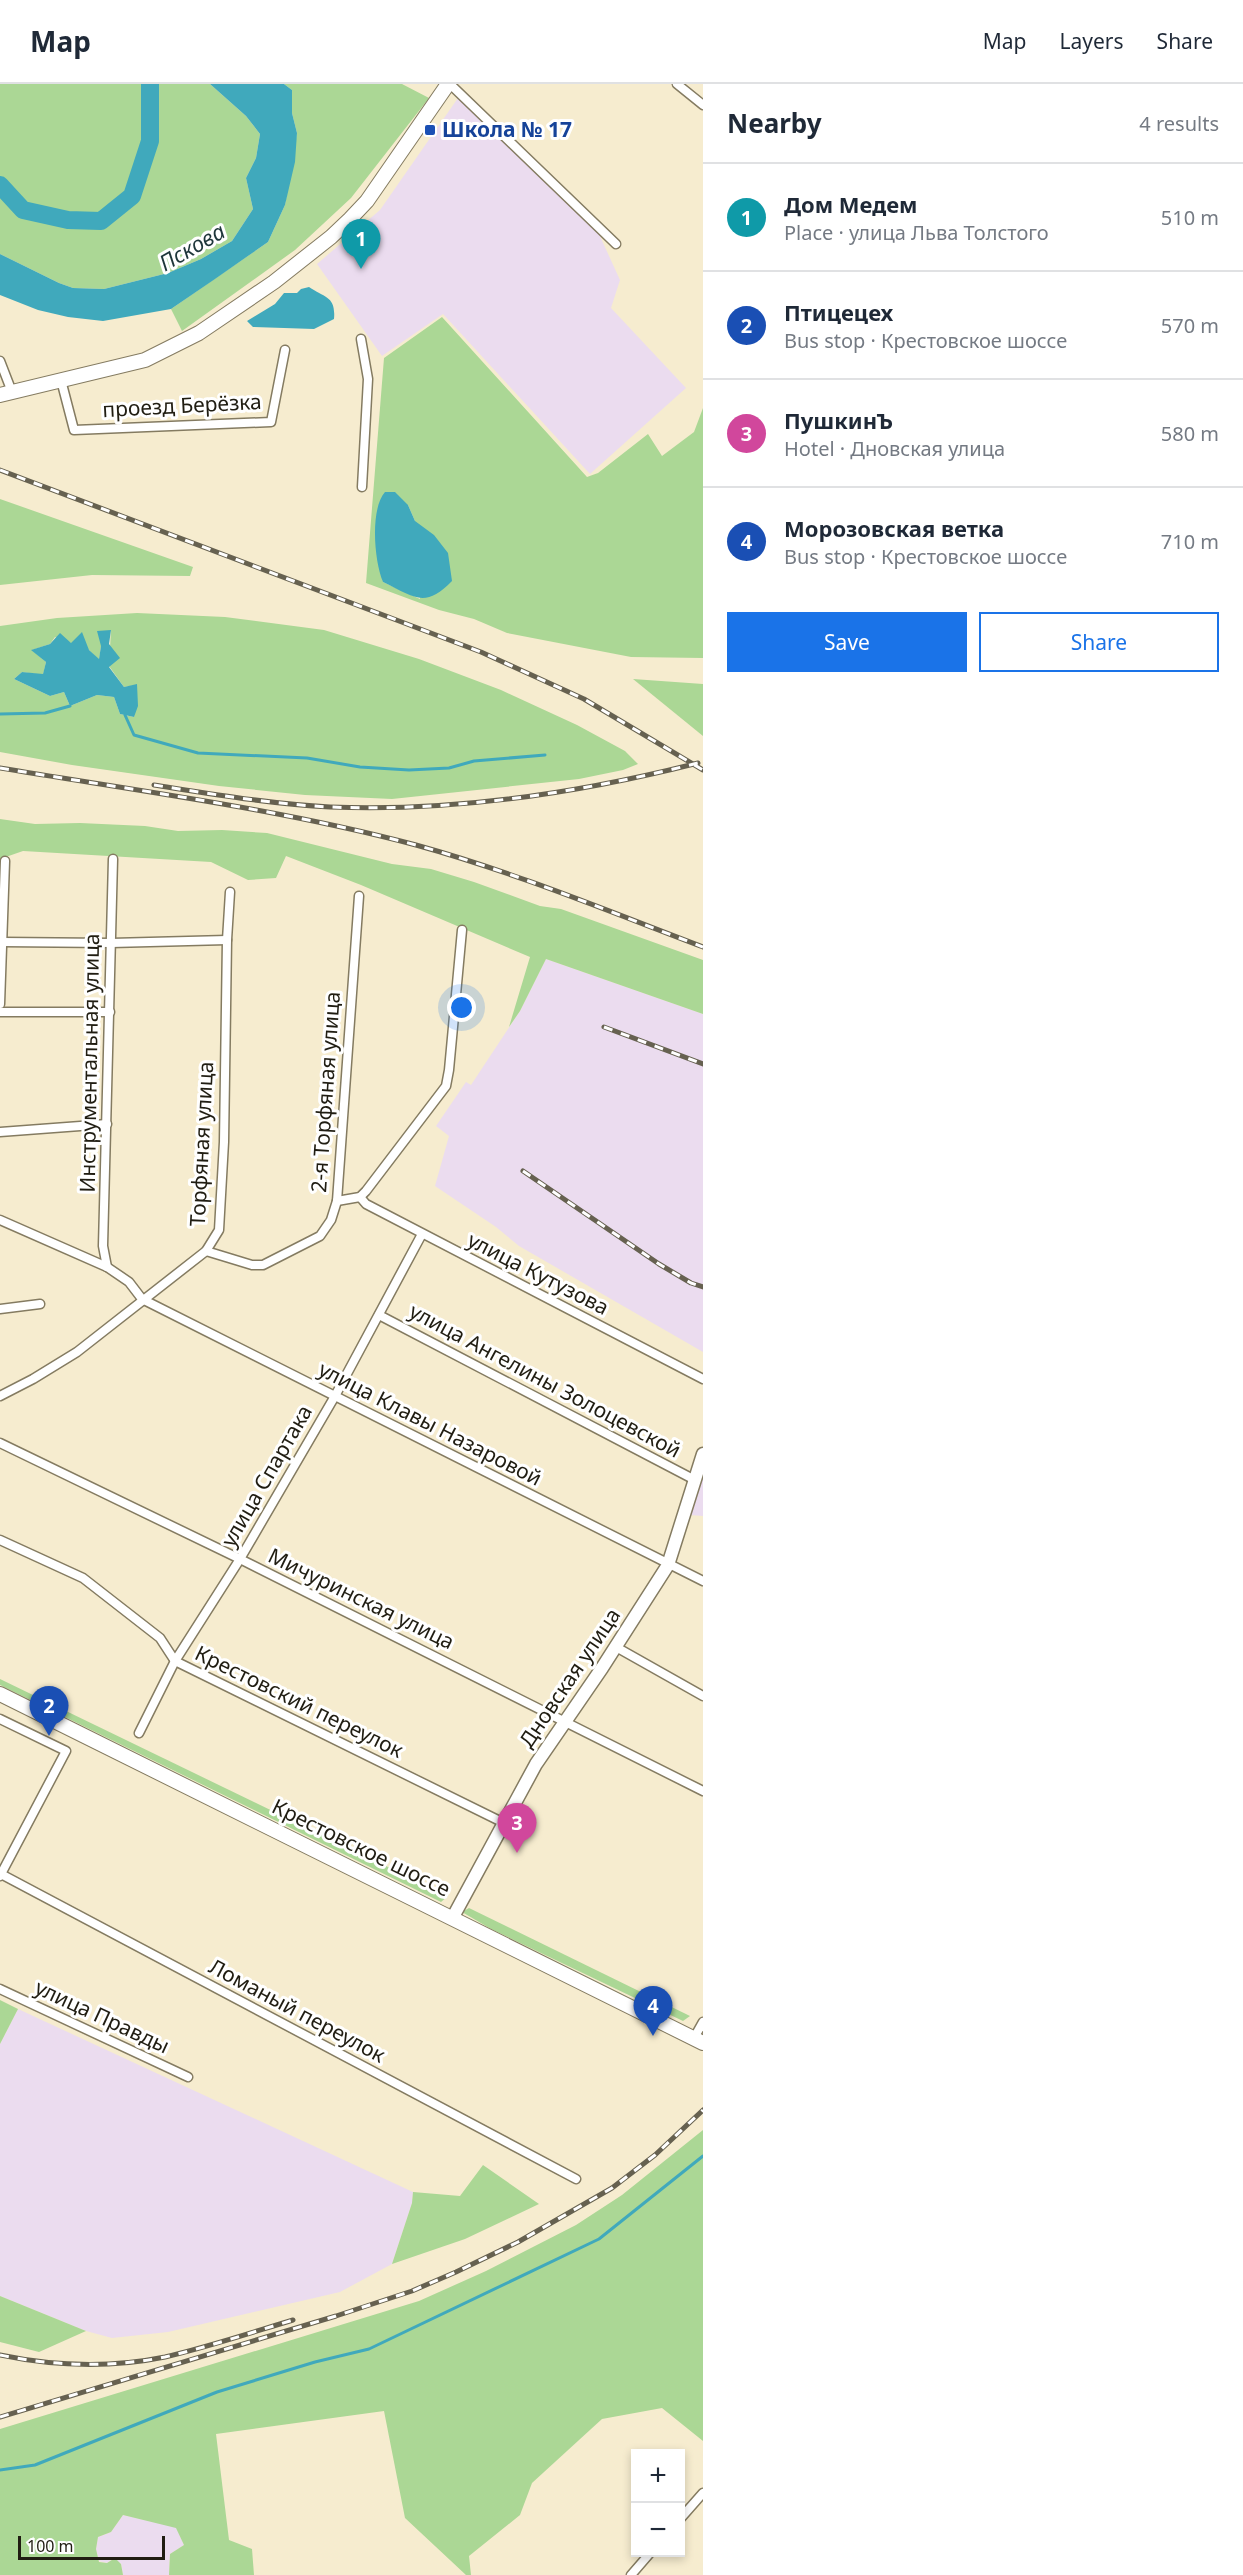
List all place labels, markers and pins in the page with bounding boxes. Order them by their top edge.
place label: Школа № 17 [442,115,572,143]
marker: Школа № 17 [423,123,437,137]
pin: 1 [342,220,380,269]
pin: 2 [29,1686,68,1736]
pin: 3 [498,1804,536,1853]
pin: 4 [634,1986,672,2036]

